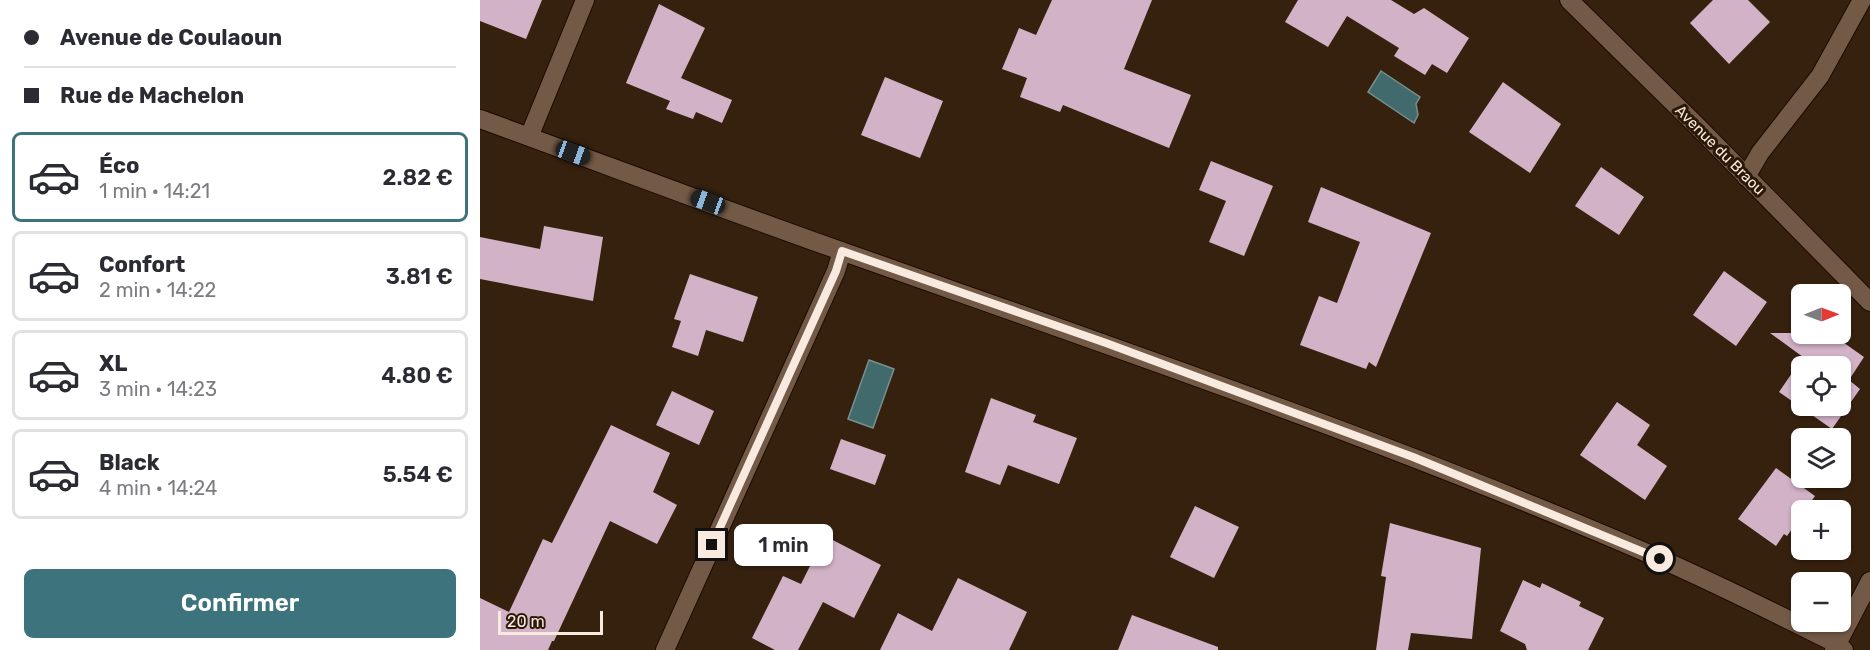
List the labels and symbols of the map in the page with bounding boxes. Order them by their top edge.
street label: Avenue du Braou [1671,101,1769,199]
car [553,138,593,168]
car [688,187,728,217]
north arrow [1791,284,1851,344]
callout: 1 min [733,524,832,566]
route end [698,531,725,558]
route start [1646,545,1673,572]
scale bar [498,608,603,636]

